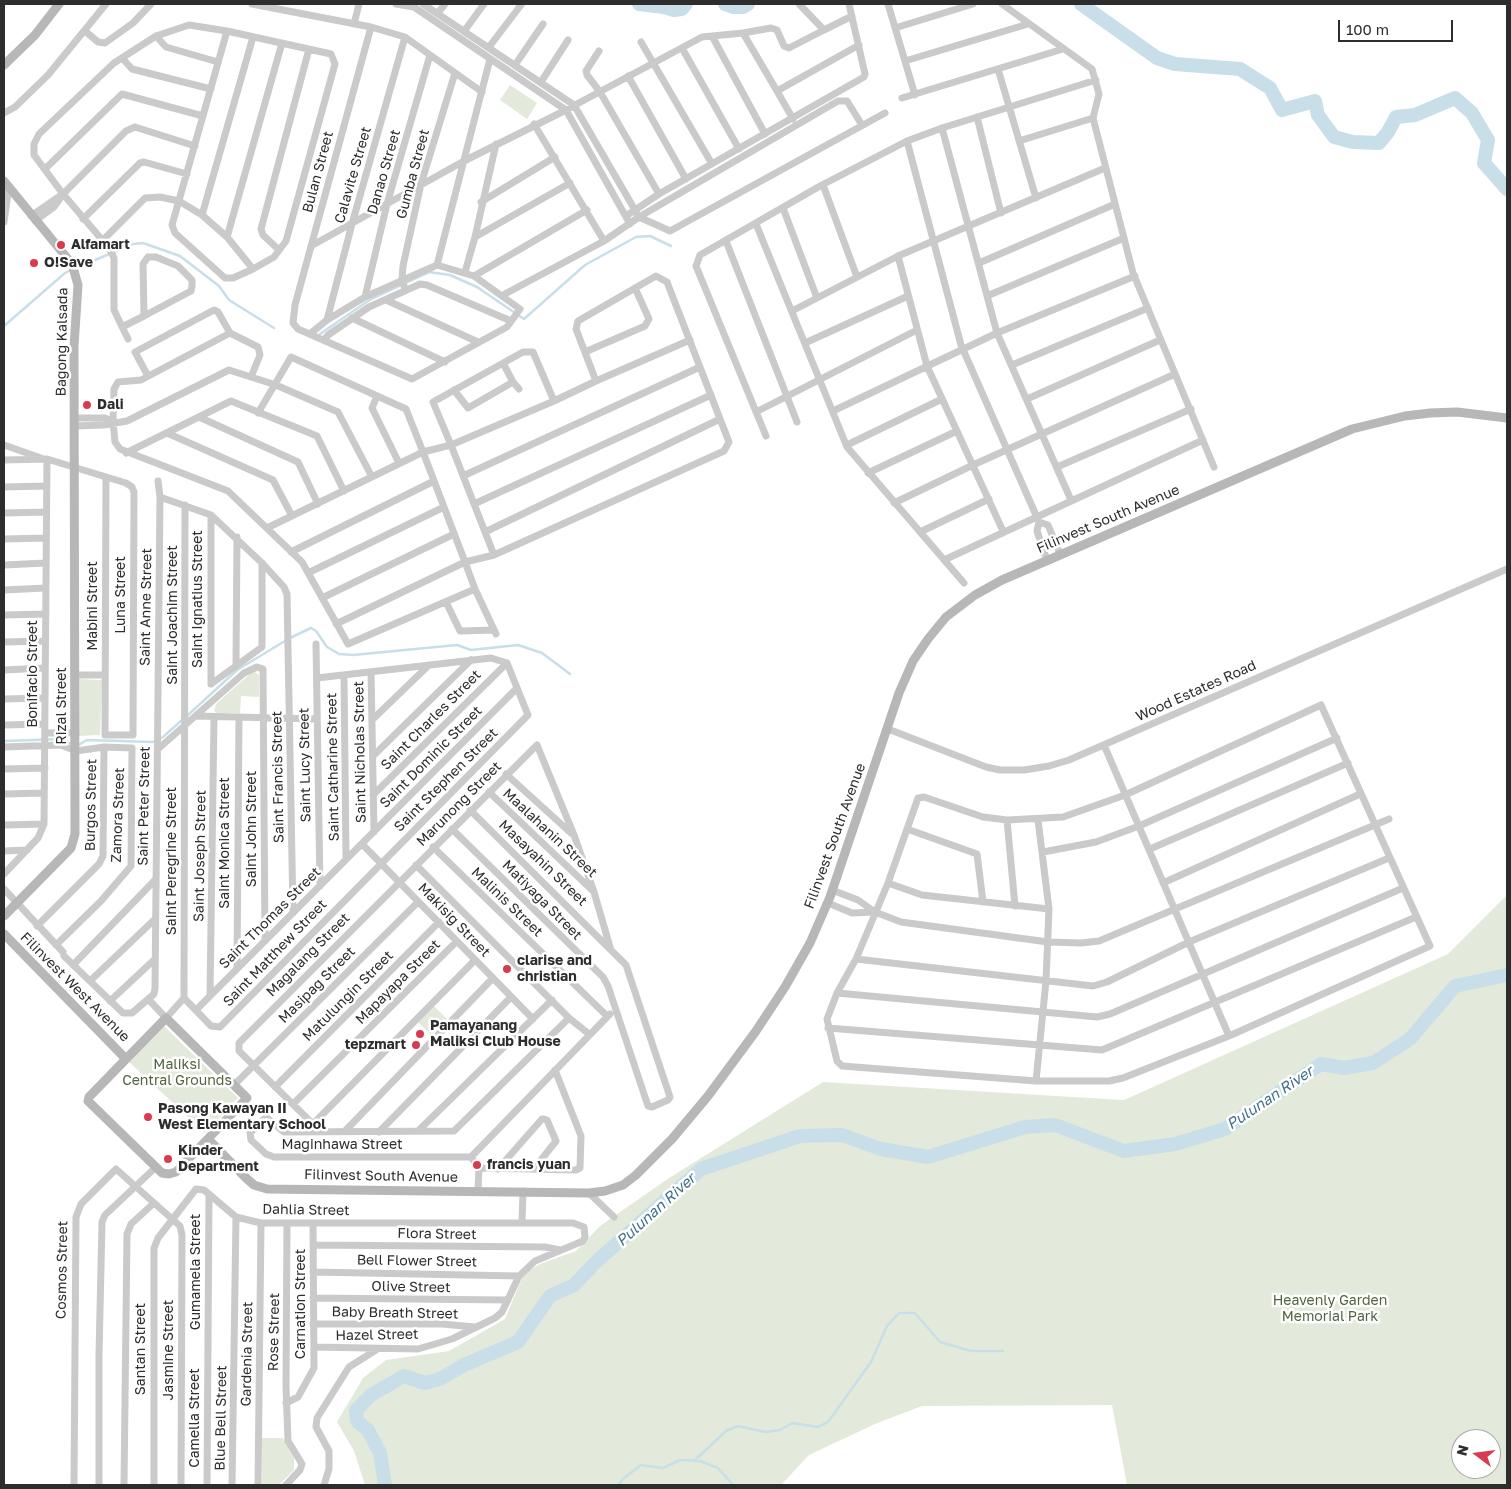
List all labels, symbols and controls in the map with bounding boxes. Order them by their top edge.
scale bar [1341,10,1456,42]
text: 100 m [1346,20,1389,38]
street label: Calavite Street [331,125,375,225]
street label: Gumba Street [393,127,433,221]
street label: Danao Street [364,128,404,216]
street label: Bulan Street [299,129,337,215]
place label: Alfamart [71,237,130,253]
marker: Alfamart [55,239,67,251]
place label: O!Save [44,255,93,271]
marker: O!Save [28,257,40,269]
street label: Bagong Kalsada [53,287,71,397]
place label: Dali [97,397,124,413]
marker: Dali [81,399,93,411]
street label: Filinvest South Avenue [1034,481,1182,557]
street label: Saint Ignatius Street [190,530,206,668]
street label: Saint Joachim Street [165,545,181,685]
street label: Saint Anne Street [137,548,155,666]
street label: Luna Street [113,556,129,634]
street label: Mabini Street [85,561,101,651]
street label: Bonifacio Street [25,620,41,728]
street label: Wood Estates Road [1133,657,1259,725]
street label: Rizal Street [54,667,70,745]
street label: Saint Charles Street [378,667,484,773]
street label: Saint Nicholas Street [350,681,370,823]
street label: Saint Catharine Street [323,693,343,841]
street label: Saint Dominic Street [376,702,486,812]
street label: Saint Lucy Street [296,708,314,822]
street label: Saint Francis Street [268,711,288,843]
street label: Saint Stephen Street [391,725,501,835]
street label: Saint Peter Street [135,746,153,866]
street label: Marunong Street [413,758,505,850]
street label: Burgos Street [82,759,100,851]
street label: Filinvest South Avenue [801,761,869,911]
street label: Zamora Street [108,767,128,863]
street label: Saint John Street [244,771,260,887]
street label: Saint Monica Street [217,777,233,909]
street label: Maalahanin Street [499,785,601,881]
street label: Saint Peregrine Street [164,787,180,935]
street label: Saint Joseph Street [190,790,210,922]
street label: Masayahin Street [495,817,591,909]
street label: Matiyaga Street [499,857,585,943]
street label: Saint Thomas Street [216,864,324,972]
street label: Malinis Street [468,864,546,940]
street label: Makisig Street [414,880,494,960]
street label: Saint Matthew Street [220,896,330,1010]
street label: Magalang Street [263,910,353,1000]
street label: Filinvest West Avenue [17,929,133,1045]
street label: Mapayapa Street [352,936,444,1028]
street label: Masipag Street [275,943,359,1027]
street label: Matulungin Street [299,947,397,1045]
place label: clarise and christian [517,953,592,986]
marker: clarise and christian [501,963,513,975]
place label: Pamayanang Maliksi Club House [430,1018,561,1050]
marker: Pamayanang Maliksi Club House [414,1028,426,1040]
place label: tepzmart [345,1037,406,1053]
marker: tepzmart [410,1039,422,1051]
park label: Maliksi Central Grounds [122,1057,232,1090]
water label: Pulunan River [1223,1062,1317,1134]
place label: Pasong Kawayan II West Elementary School [158,1101,326,1134]
marker: Pasong Kawayan II West Elementary School [142,1111,154,1123]
street label: Maginhawa Street [281,1137,403,1153]
place label: Kinder Department [178,1143,259,1176]
marker: Kinder Department [162,1153,174,1165]
place label: francis yuan [487,1157,571,1173]
marker: francis yuan [471,1159,483,1171]
street label: Filinvest South Avenue [304,1166,458,1186]
water label: Pulunan River [613,1170,699,1250]
street label: Dahlia Street [262,1201,350,1219]
street label: Gumamela Street [188,1214,204,1330]
street label: Cosmos Street [53,1221,71,1319]
street label: Flora Street [397,1225,477,1243]
street label: Carnation Street [293,1249,309,1359]
street label: Bell Flower Street [357,1252,477,1270]
street label: Olive Street [371,1278,451,1296]
street label: Rose Street [265,1293,283,1371]
park label: Heavenly Garden Memorial Park [1273,1293,1387,1325]
street label: Jasmine Street [161,1300,177,1400]
street label: Gardenia Street [238,1301,256,1407]
street label: Santan Street [133,1303,149,1395]
street label: Baby Breath Street [332,1303,458,1323]
street label: Hazel Street [335,1326,419,1344]
street label: Blue Bell Street [212,1365,230,1471]
street label: Camella Street [187,1368,203,1468]
north arrow [1451,1429,1501,1479]
text: N [1452,1443,1472,1458]

